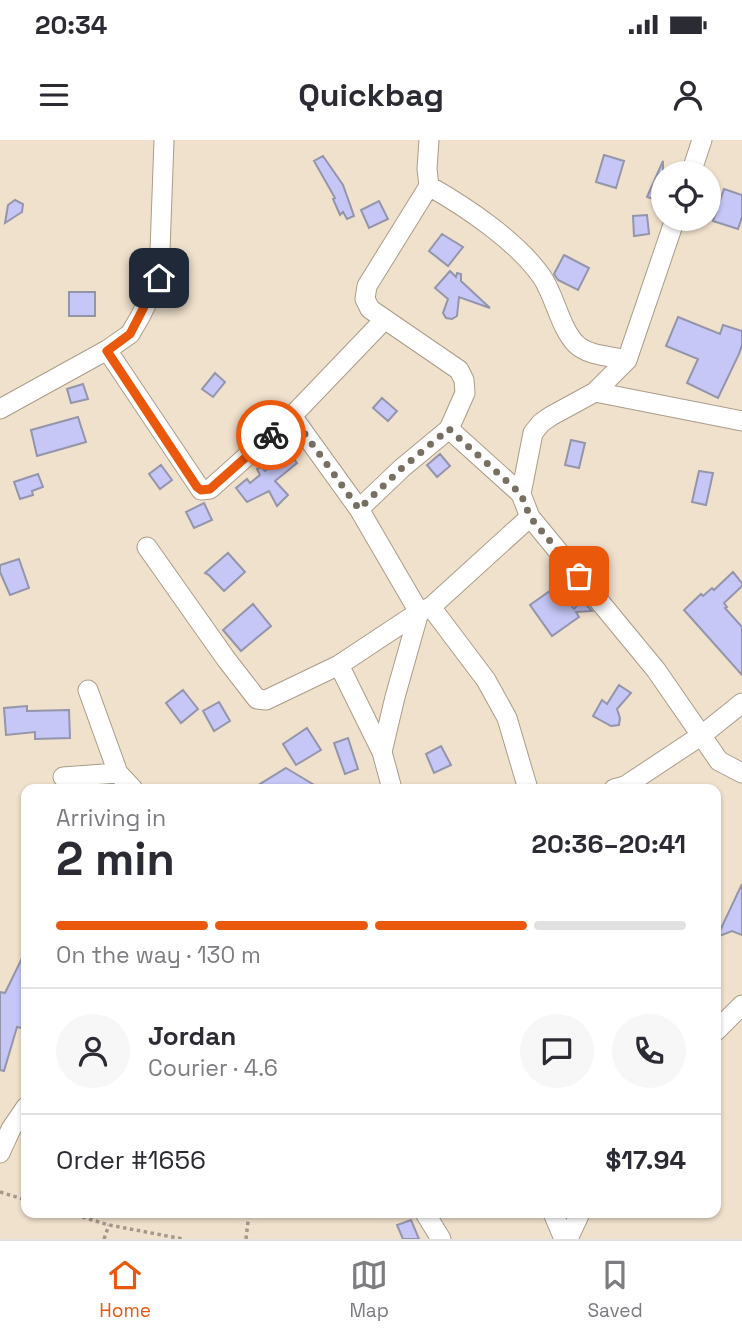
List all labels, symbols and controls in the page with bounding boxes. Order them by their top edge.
text: 20:34 [35,8,107,42]
text: Quickbag [298,75,444,115]
icon: menu [35,76,73,114]
icon: person [669,76,707,114]
map controls [651,161,721,231]
button: locate [651,161,721,231]
pin [129,248,189,308]
icon: home [140,259,178,297]
courier [236,400,306,470]
icon: bike [252,416,290,454]
pin [549,546,609,606]
icon: bag [560,557,598,595]
text: Arriving in [56,803,166,833]
text: 20:36–20:41 [532,827,686,861]
text: 2 min [56,830,175,888]
text: On the way · 130 m [56,940,261,970]
button: person [56,1014,130,1088]
button: chat [520,1014,594,1088]
button: phone [612,1014,686,1088]
text: Jordan [148,1019,236,1053]
text: Courier · 4.6 [148,1053,278,1083]
text: Order #1656 [56,1143,206,1177]
text: $17.94 [606,1143,686,1177]
tab: Home [99,1256,151,1323]
tab: Map [349,1256,389,1323]
tab: Saved [587,1256,643,1323]

